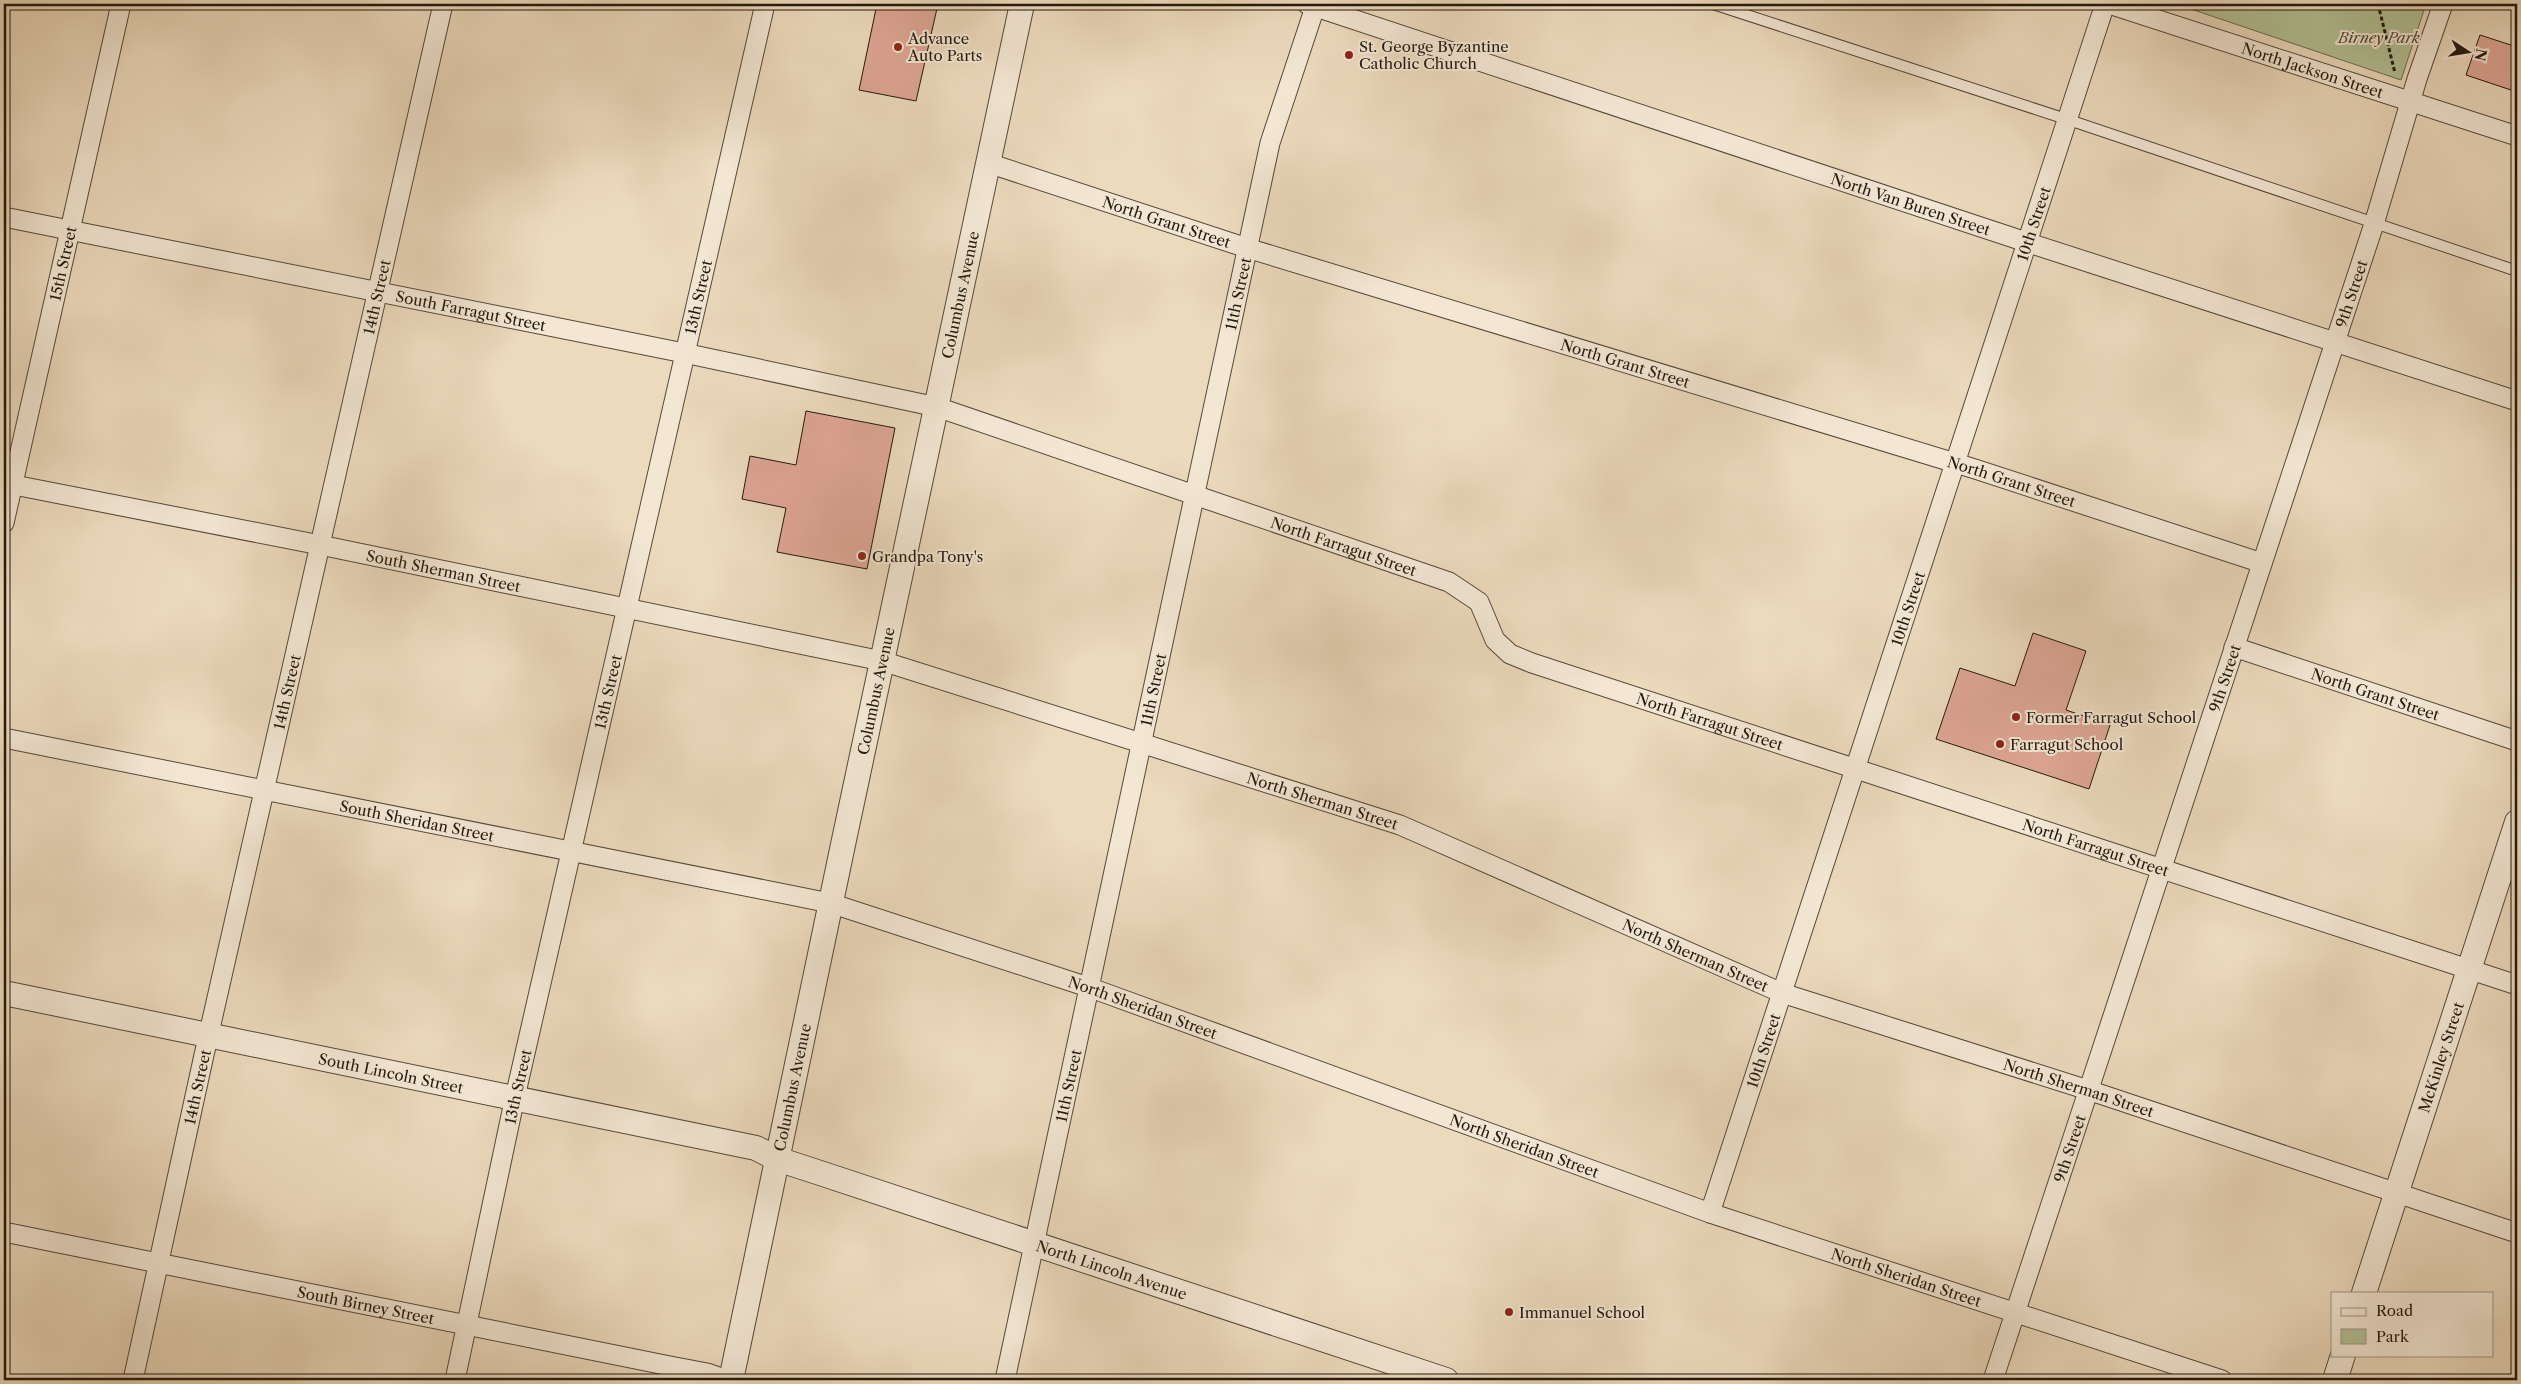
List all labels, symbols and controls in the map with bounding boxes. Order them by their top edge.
park label: Birney Park [2337,28,2420,47]
north arrow [2444,28,2494,78]
place label: Advance Auto Parts [907,29,982,65]
place label: St. George Byzantine Catholic Church [1359,37,1509,73]
street label: North Jackson Street [2240,38,2386,102]
marker: Advance Auto Parts [892,41,904,53]
text: N [2471,47,2491,63]
marker: St. George Byzantine Catholic Church [1343,49,1355,61]
street label: North Van Buren Street [1829,169,1994,239]
street label: 10th Street [2012,183,2055,263]
street label: North Grant Street [1100,192,1234,252]
street label: 15th Street [45,224,80,303]
street label: Columbus Avenue [937,229,983,360]
street label: 11th Street [1221,255,1255,332]
street label: 14th Street [359,257,394,336]
street label: 13th Street [680,257,716,336]
street label: 9th Street [2331,257,2371,330]
street label: South Farragut Street [394,286,548,335]
street label: North Grant Street [1559,334,1693,392]
street label: North Grant Street [1945,452,2079,511]
street label: North Farragut Street [1268,512,1420,580]
street label: South Sherman Street [365,545,523,596]
place label: Grandpa Tony's [872,547,983,566]
marker: Grandpa Tony's [856,550,868,562]
street label: 10th Street [1887,568,1929,648]
street label: Columbus Avenue [853,625,898,757]
street label: 9th Street [2204,641,2245,714]
street label: 11th Street [1136,651,1170,728]
street label: 14th Street [269,652,304,731]
street label: 13th Street [590,652,626,731]
street label: North Grant Street [2309,664,2443,724]
street label: North Farragut Street [1634,688,1786,754]
place label: Former Farragut School [2026,708,2197,727]
marker: Former Farragut School [2010,711,2022,723]
place label: Farragut School [2010,735,2124,754]
marker: Farragut School [1994,738,2006,750]
street label: North Sherman Street [1245,768,1401,833]
street label: South Sheridan Street [338,796,496,845]
street label: North Farragut Street [2020,815,2172,880]
street label: North Sherman Street [1620,915,1772,996]
street label: North Sheridan Street [1066,972,1221,1043]
street label: McKinley Street [2414,999,2468,1115]
street label: 10th Street [1742,1010,1784,1090]
street label: Columbus Avenue [769,1022,815,1153]
street label: 14th Street [180,1047,215,1126]
street label: 13th Street [500,1047,535,1126]
street label: 11th Street [1051,1047,1085,1124]
street label: South Lincoln Street [317,1049,466,1097]
street label: North Sherman Street [2001,1054,2157,1121]
street label: North Sheridan Street [1447,1110,1602,1182]
street label: 9th Street [2049,1111,2090,1185]
street label: North Lincoln Avenue [1034,1236,1190,1303]
street label: North Sheridan Street [1829,1244,1985,1311]
street label: South Birney Street [296,1282,437,1328]
legend [2331,1292,2494,1356]
text: Road [2376,1301,2413,1320]
place label: Immanuel School [1519,1303,1646,1322]
marker: Immanuel School [1503,1306,1515,1318]
text: Park [2376,1327,2410,1346]

